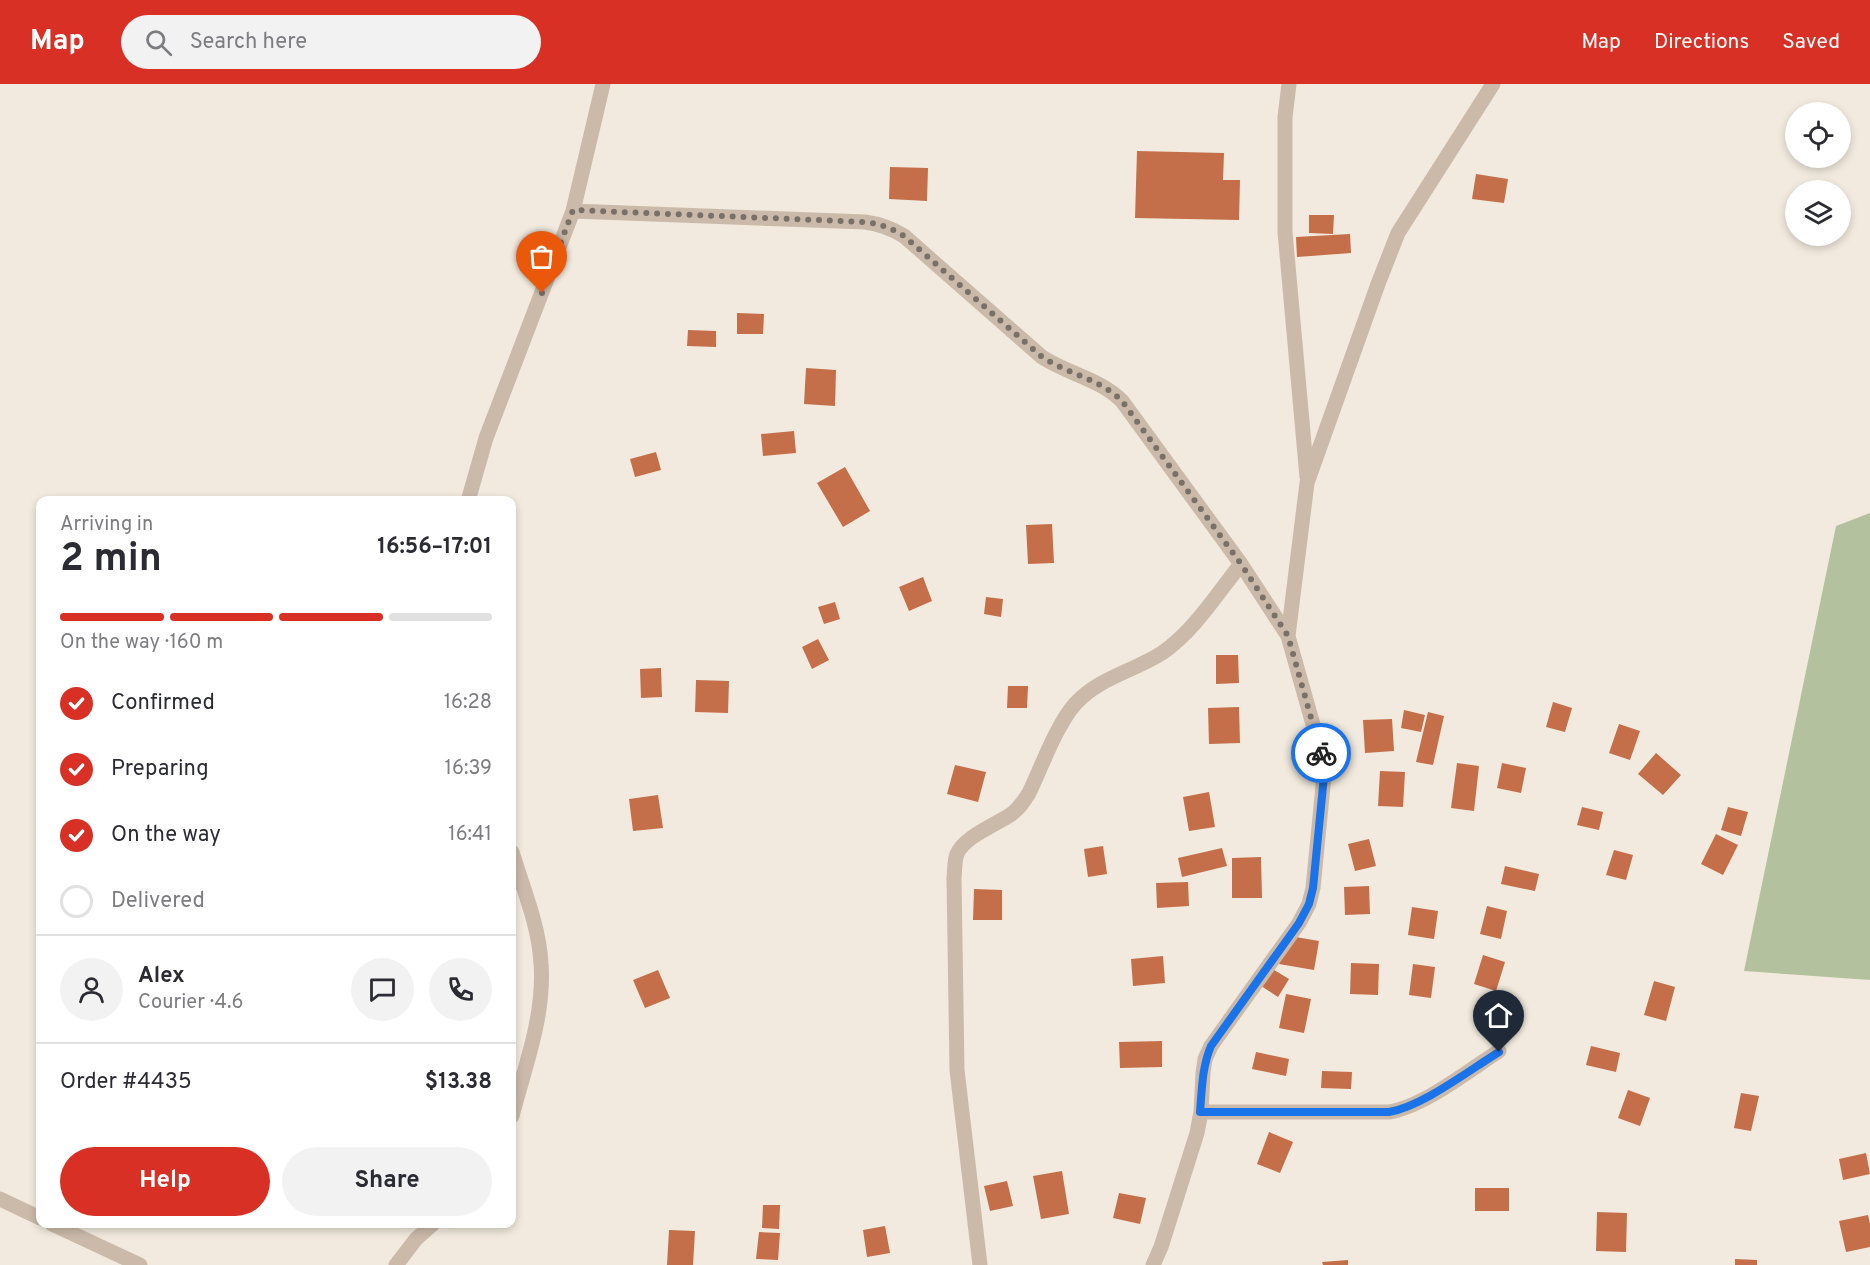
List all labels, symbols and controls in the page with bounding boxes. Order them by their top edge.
search box [121,15,541,69]
text: Map [30,24,85,60]
icon: search [142,26,175,59]
text: Search here [190,29,307,56]
text: Map [1581,29,1621,56]
text: Directions [1654,29,1749,56]
text: Saved [1782,29,1840,56]
map controls [1785,102,1851,246]
button: locate [1785,102,1851,168]
button: layers [1785,180,1851,246]
pin [516,231,567,293]
icon: bag [525,240,558,273]
text: Arriving in [60,512,153,538]
text: 16:56–17:01 [377,534,492,561]
text: 2 min [60,536,162,585]
text: On the way · 160 m [60,630,223,656]
icon: check [60,687,93,720]
text: Confirmed [111,690,215,717]
text: 16:28 [444,690,492,716]
courier [1291,723,1351,783]
icon: bike [1305,737,1338,770]
icon: check [60,753,93,786]
text: Preparing [111,756,209,783]
text: 16:39 [445,756,492,782]
icon: check [60,819,93,852]
text: On the way [111,822,221,849]
text: 16:41 [448,822,492,848]
text: Delivered [111,888,205,915]
button: person [60,958,123,1021]
button: chat [351,958,414,1021]
button: phone [429,958,492,1021]
text: Alex [138,963,185,990]
text: Courier · 4.6 [138,990,243,1016]
pin [1473,990,1524,1052]
icon: home [1482,999,1515,1032]
text: Order #4435 [60,1069,192,1096]
text: $13.38 [425,1069,492,1096]
button: Help [60,1147,270,1216]
button: Share [282,1147,492,1216]

